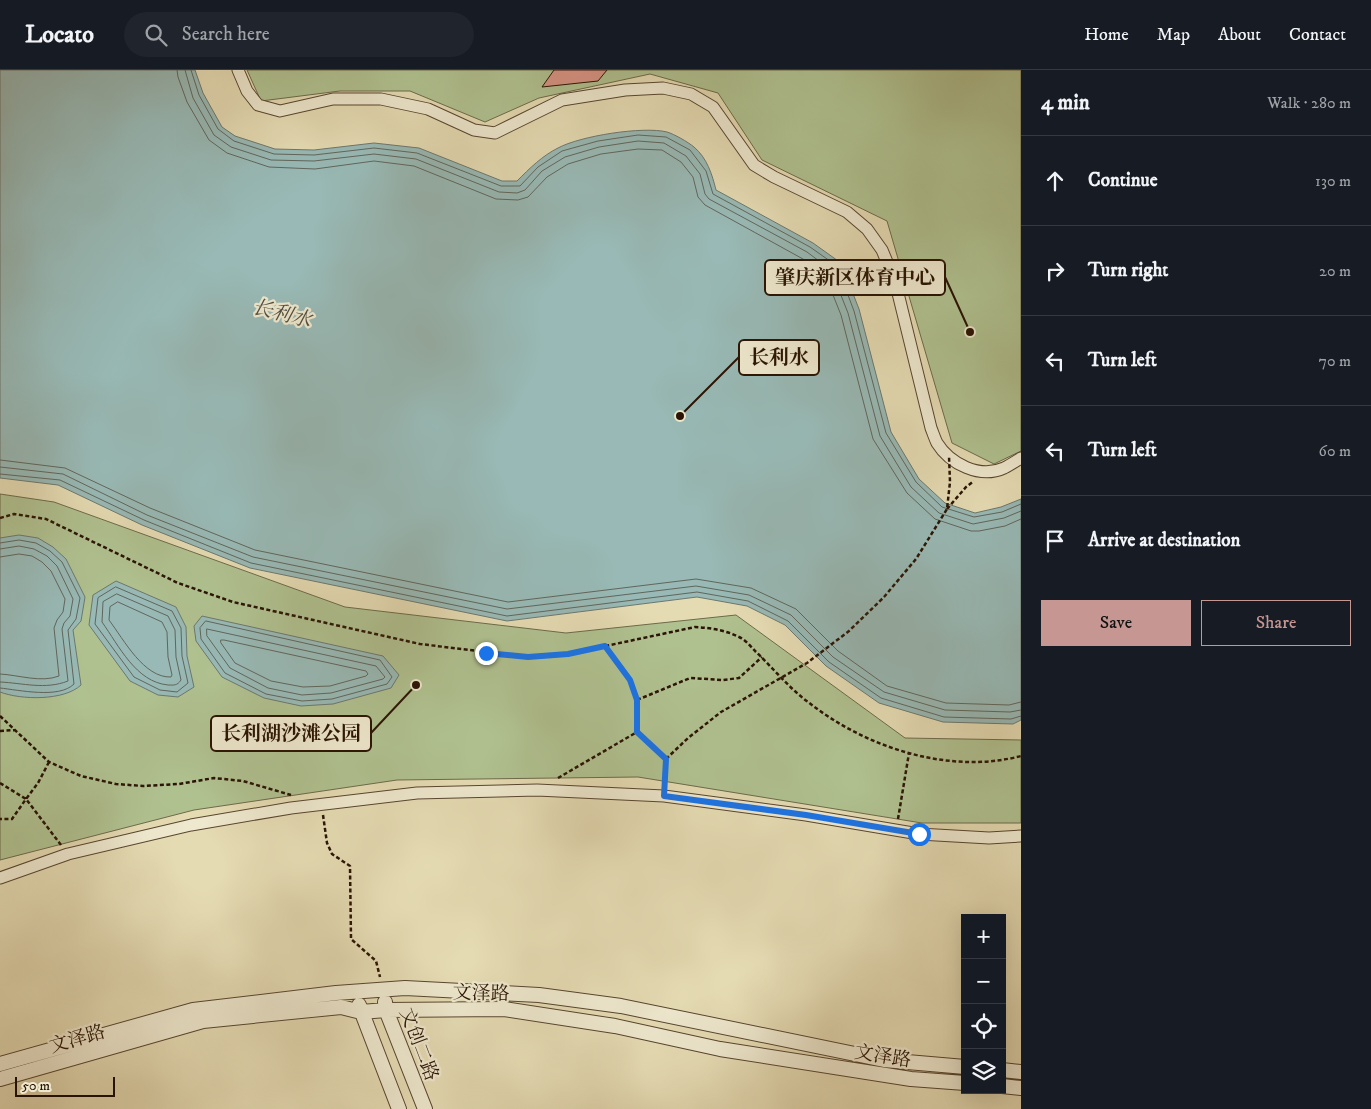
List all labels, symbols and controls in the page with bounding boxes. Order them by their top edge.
search box [124,12,474,57]
text: Locato [25,20,94,50]
icon: search [142,21,170,49]
text: Search here [182,23,270,46]
text: Home [1084,24,1129,46]
text: Map [1157,24,1190,46]
text: About [1218,24,1261,46]
text: Contact [1289,24,1346,46]
text: 4 min [1041,90,1090,116]
text: Walk · 280 m [1267,93,1351,113]
icon: ahead [1041,167,1069,195]
text: Continue [1088,169,1158,192]
text: 130 m [1315,171,1351,191]
icon: right [1041,257,1069,285]
text: Turn right [1088,259,1168,282]
callout: 肇庆新区体育中心 [765,260,945,295]
text: 20 m [1319,261,1351,281]
text: 肇庆新区体育中心 [775,266,935,291]
water label: 长利水 [250,295,316,334]
callout: 长利水 [739,340,819,375]
text: 长利水 [749,346,809,371]
icon: left [1041,347,1069,375]
text: Turn left [1088,349,1157,372]
text: 70 m [1319,351,1351,371]
icon: left [1041,437,1069,465]
text: Turn left [1088,439,1157,462]
text: 60 m [1319,441,1351,461]
icon: arrive [1041,527,1069,555]
text: Arrive at destination [1088,529,1240,552]
button: Save [1041,600,1191,646]
button: Share [1201,600,1351,646]
route end [475,642,498,665]
callout: 长利湖沙滩公园 [211,716,371,751]
text: 长利湖沙滩公园 [221,722,361,747]
route start [908,823,931,846]
map controls [961,914,1006,1094]
button: + [961,914,1006,959]
button: − [961,959,1006,1004]
street label: 文泽路 [452,982,510,1005]
button: locate [961,1004,1006,1049]
street label: 文创二路 [394,1005,443,1084]
street label: 文泽路 [47,1021,108,1058]
street label: 文泽路 [853,1041,913,1072]
button: layers [961,1049,1006,1094]
scale bar [15,1074,115,1097]
text: 50 m [22,1077,50,1095]

